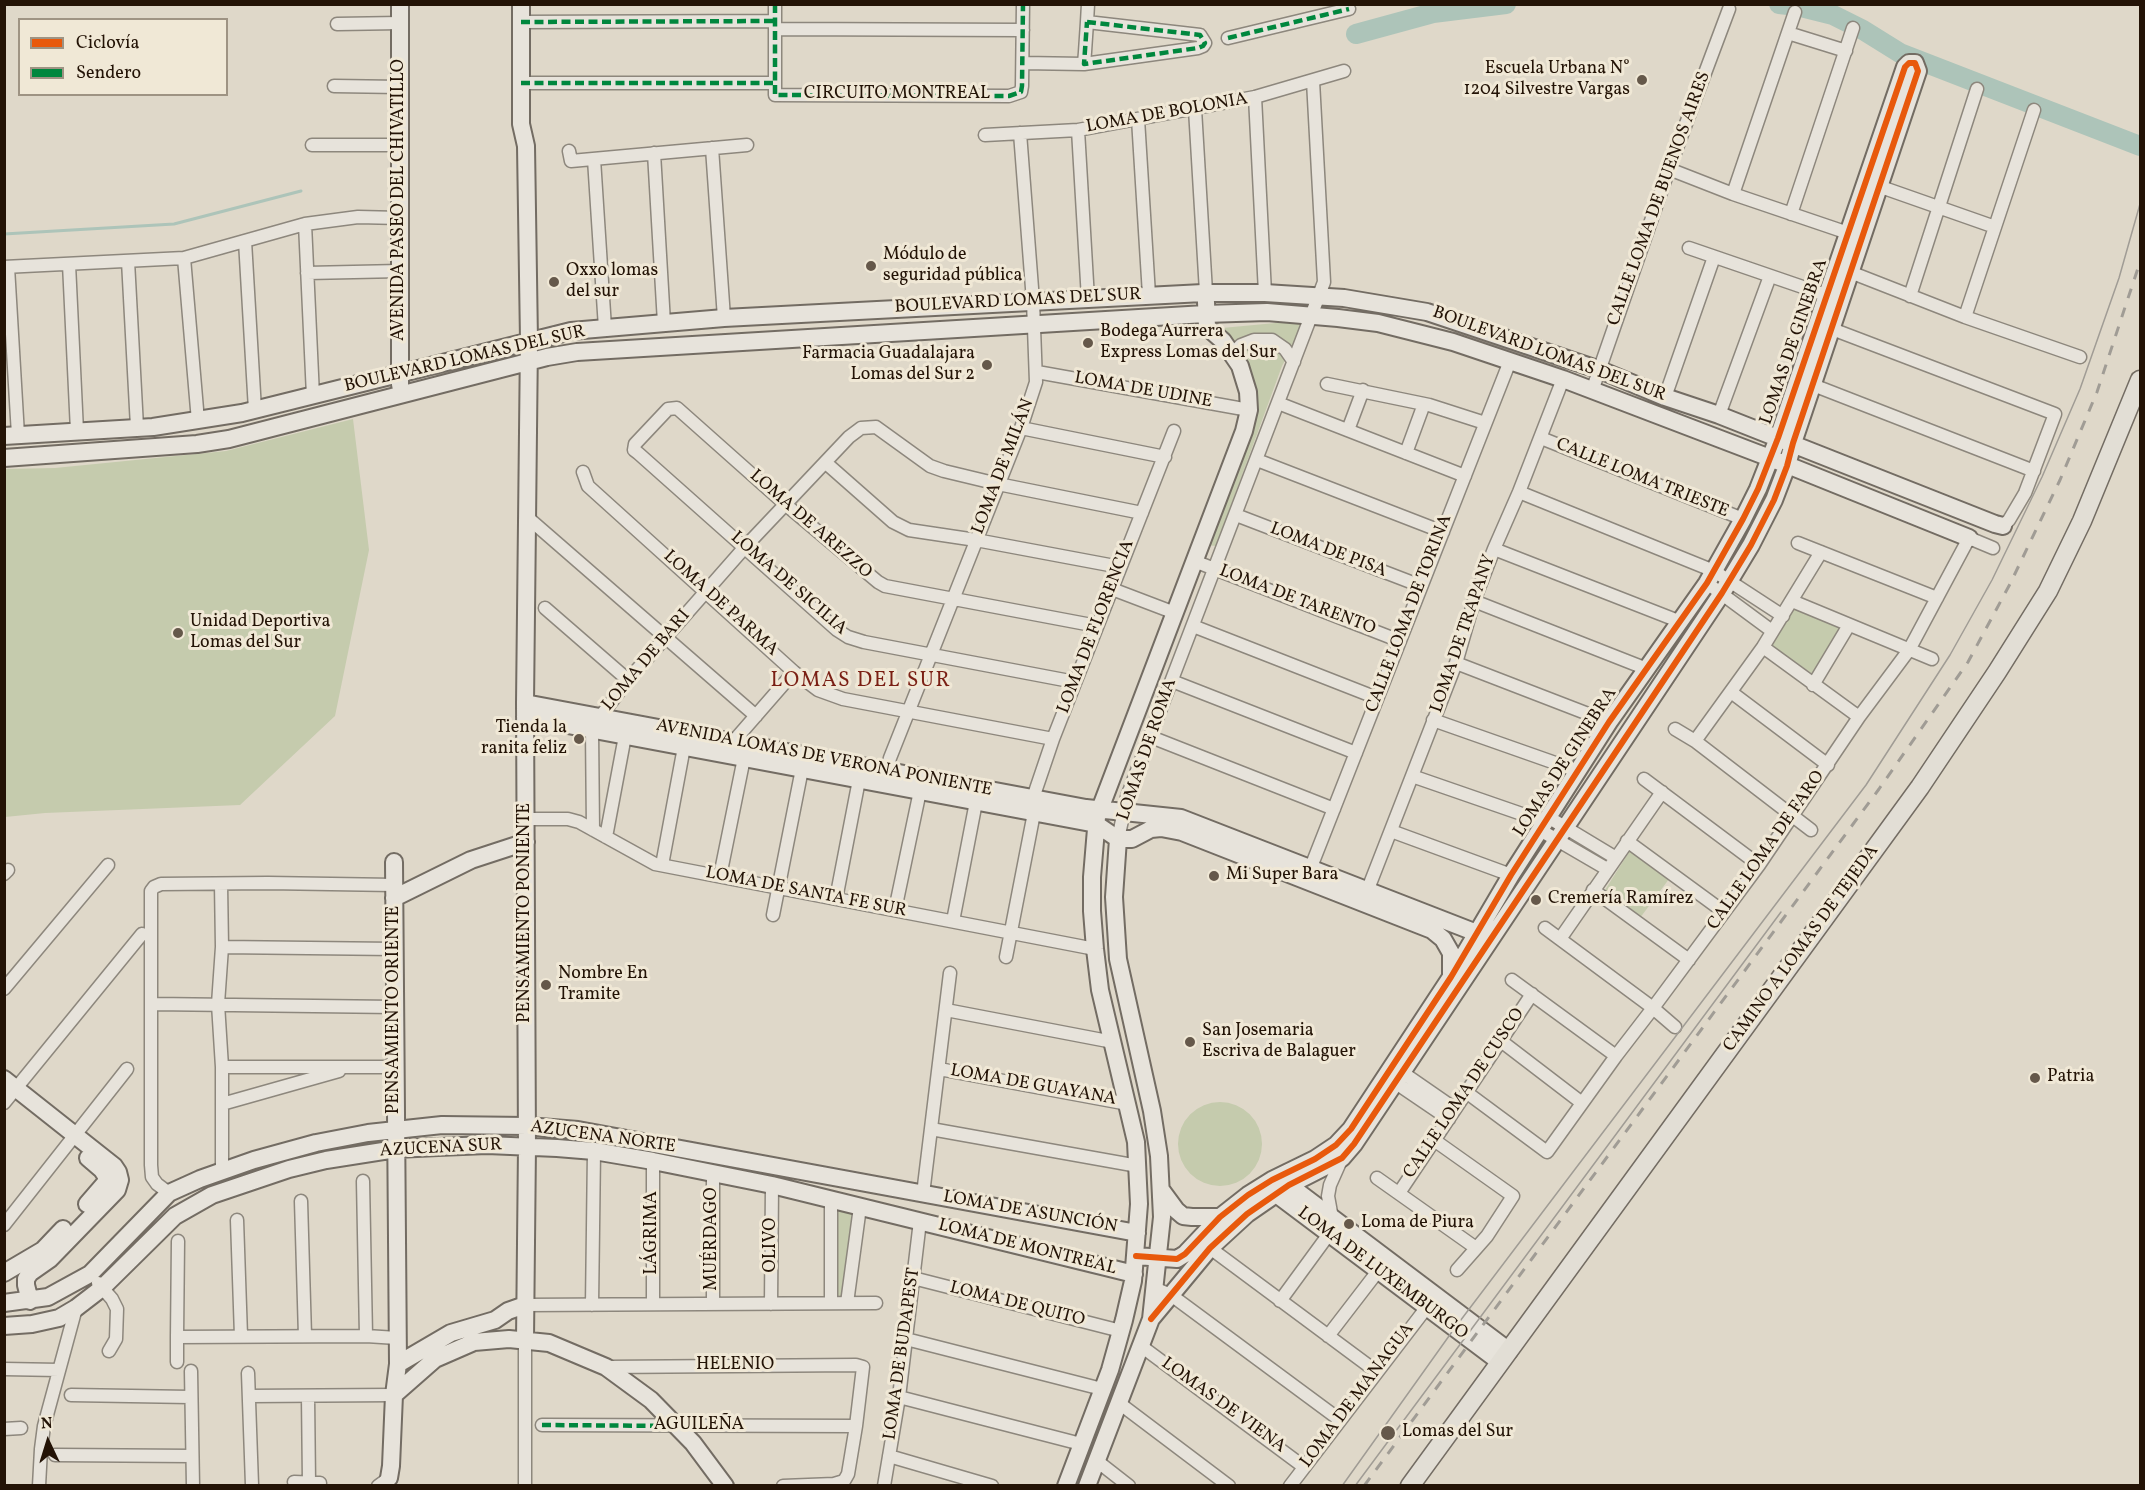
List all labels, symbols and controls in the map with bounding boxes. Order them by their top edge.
legend [18,18,228,96]
text: Ciclovía [76,31,139,56]
street label: AVENIDA PASEO DEL CHIVATILLO [389,59,411,341]
place label: Escuela Urbana N° 1204 Silvestre Vargas [1463,59,1630,101]
text: Sendero [76,61,141,86]
street label: CALLE LOMA DE BUENOS AIRES [1604,69,1716,329]
marker: Escuela Urbana N° 1204 Silvestre Vargas [1635,73,1649,87]
street label: CIRCUITO MONTREAL [804,84,990,106]
street label: LOMA DE BOLONIA [1084,89,1250,139]
place label: Módulo de seguridad pública [883,245,1022,288]
street label: LOMAS DE GINEBRA [1757,256,1833,428]
marker: Módulo de seguridad pública [864,259,878,273]
place label: Oxxo lomas del sur [566,261,658,304]
marker: Oxxo lomas del sur [547,275,561,289]
street label: BOULEVARD LOMAS DEL SUR [894,285,1142,319]
street label: BOULEVARD LOMAS DEL SUR [1429,303,1669,407]
street label: BOULEVARD LOMAS DEL SUR [342,322,588,398]
place label: Bodega Aurrera Express Lomas del Sur [1100,322,1277,364]
marker: Bodega Aurrera Express Lomas del Sur [1081,336,1095,350]
place label: Farmacia Guadalajara Lomas del Sur 2 [802,344,975,386]
marker: Farmacia Guadalajara Lomas del Sur 2 [980,358,994,372]
street label: LOMA DE UDINE [1072,368,1214,414]
street label: LOMA DE MILÁN [968,396,1040,538]
street label: CALLE LOMA TRIESTE [1552,434,1732,524]
street label: LOMA DE AREZZO [744,466,876,584]
street label: CALLE LOMA DE TORINA [1362,512,1458,716]
street label: LOMA DE PISA [1267,519,1389,583]
street label: LOMA DE SICILIA [725,528,851,640]
street label: LOMA DE FLORENCIA [1054,537,1140,717]
street label: LOMA DE PARMA [658,547,782,661]
street label: LOMA DE TRAPANY [1427,552,1501,716]
street label: LOMA DE TARENTO [1216,561,1378,641]
street label: LOMA DE BARI [598,606,696,716]
place label: Unidad Deportiva Lomas del Sur [190,612,330,654]
marker: Unidad Deportiva Lomas del Sur [171,626,185,640]
district label: LOMAS DEL SUR [771,669,951,695]
street label: LOMAS DE ROMA [1114,676,1182,824]
street label: LOMAS DE GINEBRA [1510,684,1622,842]
street label: AVENIDA LOMAS DE VERONA PONIENTE [654,716,994,802]
place label: Tienda la ranita feliz [481,718,567,760]
marker: Tienda la ranita feliz [572,732,586,746]
street label: CALLE LOMA DE FARO [1704,767,1830,935]
street label: PENSAMIENTO PONIENTE [515,803,537,1023]
street label: CAMINO A LOMAS DE TEJEDA [1720,841,1884,1057]
street label: LOMA DE SANTA FE SUR [704,863,908,923]
place label: Mi Super Bara [1226,865,1339,887]
marker: Mi Super Bara [1207,869,1221,883]
place label: Cremería Ramírez [1548,889,1694,911]
marker: Cremería Ramírez [1529,893,1543,907]
street label: PENSAMIENTO ORIENTE [384,906,406,1114]
place label: Nombre En Tramite [558,964,648,1006]
marker: Nombre En Tramite [539,978,553,992]
street label: CALLE LOMA DE CUSCO [1400,1005,1530,1183]
place label: San Josemaria Escriva de Balaguer [1202,1021,1356,1064]
marker: San Josemaria Escriva de Balaguer [1183,1035,1197,1049]
street label: LOMA DE GUAYANA [948,1061,1118,1111]
place label: Patria [2047,1067,2094,1089]
marker: Patria [2028,1071,2042,1085]
street label: AZUCENA NORTE [529,1117,677,1159]
street label: AZUCENA SUR [379,1135,503,1163]
street label: MUÉRDAGO [702,1187,724,1291]
street label: LOMA DE ASUNCIÓN [941,1187,1119,1239]
street label: LÁGRIMA [642,1191,664,1275]
street label: LOMA DE LUXEMBURGO [1293,1203,1471,1345]
place label: Loma de Piura [1361,1213,1474,1235]
street label: LOMA DE MONTREAL [936,1215,1118,1281]
marker: Loma de Piura [1342,1217,1356,1231]
street label: OLIVO [761,1218,783,1272]
street label: LOMA DE BUDAPEST [880,1267,926,1441]
street label: LOMA DE QUITO [947,1278,1087,1332]
street label: LOMA DE MANAGUA [1296,1319,1420,1473]
street label: LOMAS DE VIENA [1156,1353,1290,1459]
street label: HELENIO [696,1355,774,1377]
north arrow [18,1412,78,1472]
text: N [40,1413,53,1435]
street label: AGUILEÑA [654,1415,744,1437]
place label: Lomas del Sur [1402,1422,1513,1444]
marker: Lomas del Sur [1379,1424,1397,1442]

